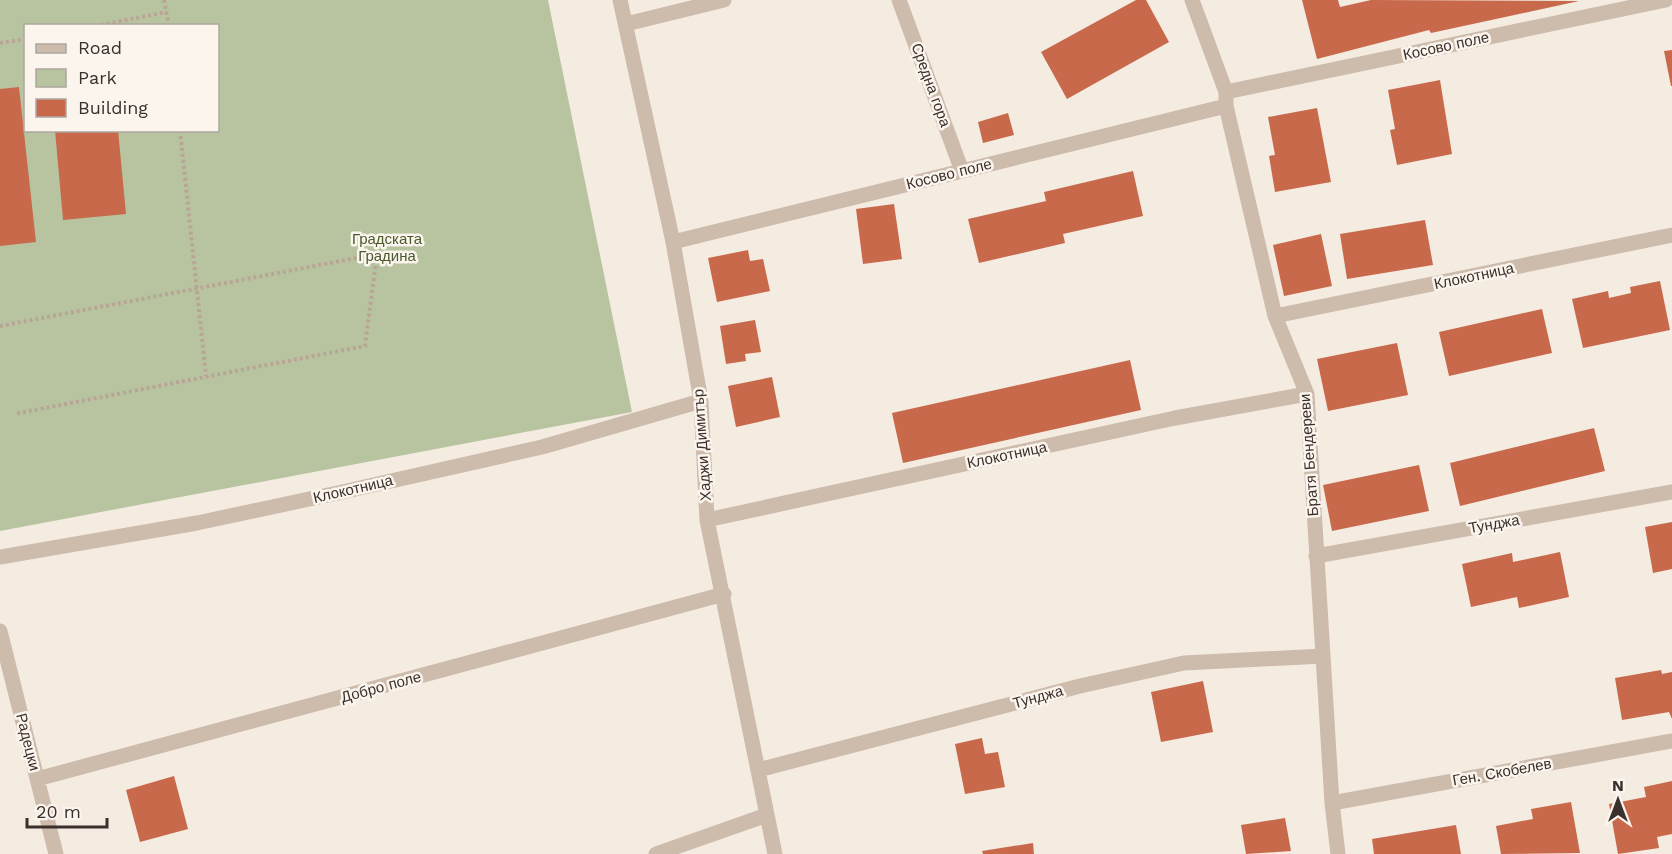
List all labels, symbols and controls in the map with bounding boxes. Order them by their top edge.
legend [24,24,219,132]
street label: Косово поле [1401,28,1491,64]
text: Road [78,37,122,58]
street label: Средна гора [908,41,955,130]
text: Park [78,67,117,88]
text: Building [78,97,148,118]
street label: Косово поле [904,155,994,193]
park label: Градската Градина [352,230,423,265]
street label: Клокотница [1432,259,1516,293]
street label: Хаджи Димитър [689,388,715,502]
street label: Братя Бендереви [1296,393,1322,517]
street label: Клокотница [965,438,1049,472]
street label: Клокотница [311,471,395,507]
street label: Тунджа [1467,511,1521,537]
street label: Добро поле [339,668,423,706]
street label: Тунджа [1011,682,1066,712]
street label: Радецки [12,711,44,773]
street label: Ген. Скобелев [1451,754,1553,790]
north arrow [1588,770,1648,830]
text: N [1612,776,1624,795]
scale bar [27,791,106,829]
text: 20 m [36,801,81,822]

